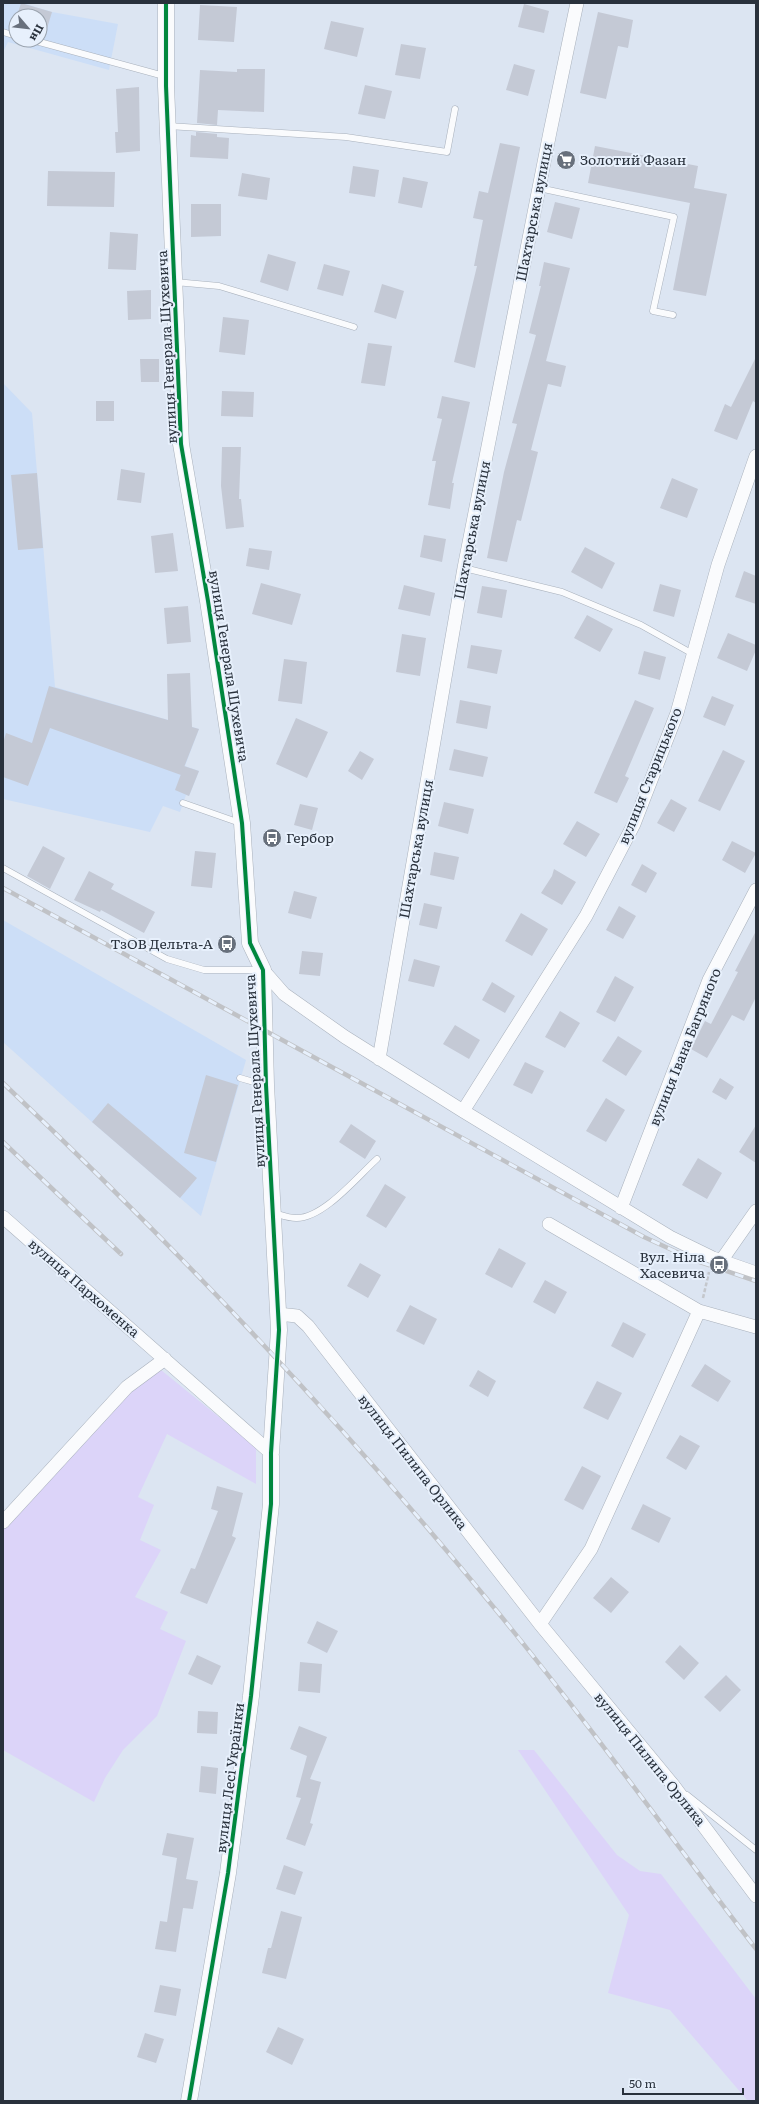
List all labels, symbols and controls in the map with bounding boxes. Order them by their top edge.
north arrow [8,8,48,48]
text: Пн [27,22,49,45]
street label: Шахтарська вулиця [510,141,556,283]
supermarket icon: Золотий Фазан [555,149,577,171]
place label: Золотий Фазан [580,149,686,169]
street label: вулиця Генерала Шухевича [151,249,181,444]
street label: Шахтарська вулиця [448,459,494,601]
street label: вулиця Генерала Шухевича [205,568,255,764]
street label: вулиця Старицького [612,704,686,847]
street label: Шахтарська вулиця [393,778,437,920]
bus stop icon: Гербор [261,827,283,849]
place label: Гербор [286,827,334,847]
place label: ТзОВ Дельта-А [110,933,214,953]
bus stop icon: ТзОВ Дельта-А [216,933,238,955]
street label: вулиця Івана Багряного [643,965,725,1129]
street label: вулиця Генерала Шухевича [239,973,269,1168]
street label: вулиця Пархоменка [25,1233,145,1342]
place label: Вул. Ніла Хасевича [640,1246,705,1282]
bus stop icon: Вул. Ніла Хасевича [708,1254,730,1276]
street label: вулиця Пилипа Орлика [354,1389,473,1534]
street label: вулиця Пилипа Орлика [590,1687,711,1830]
street label: вулиця Лесі Українки [210,1701,248,1854]
scale bar [623,2070,743,2096]
text: 50 m [629,2074,656,2092]

